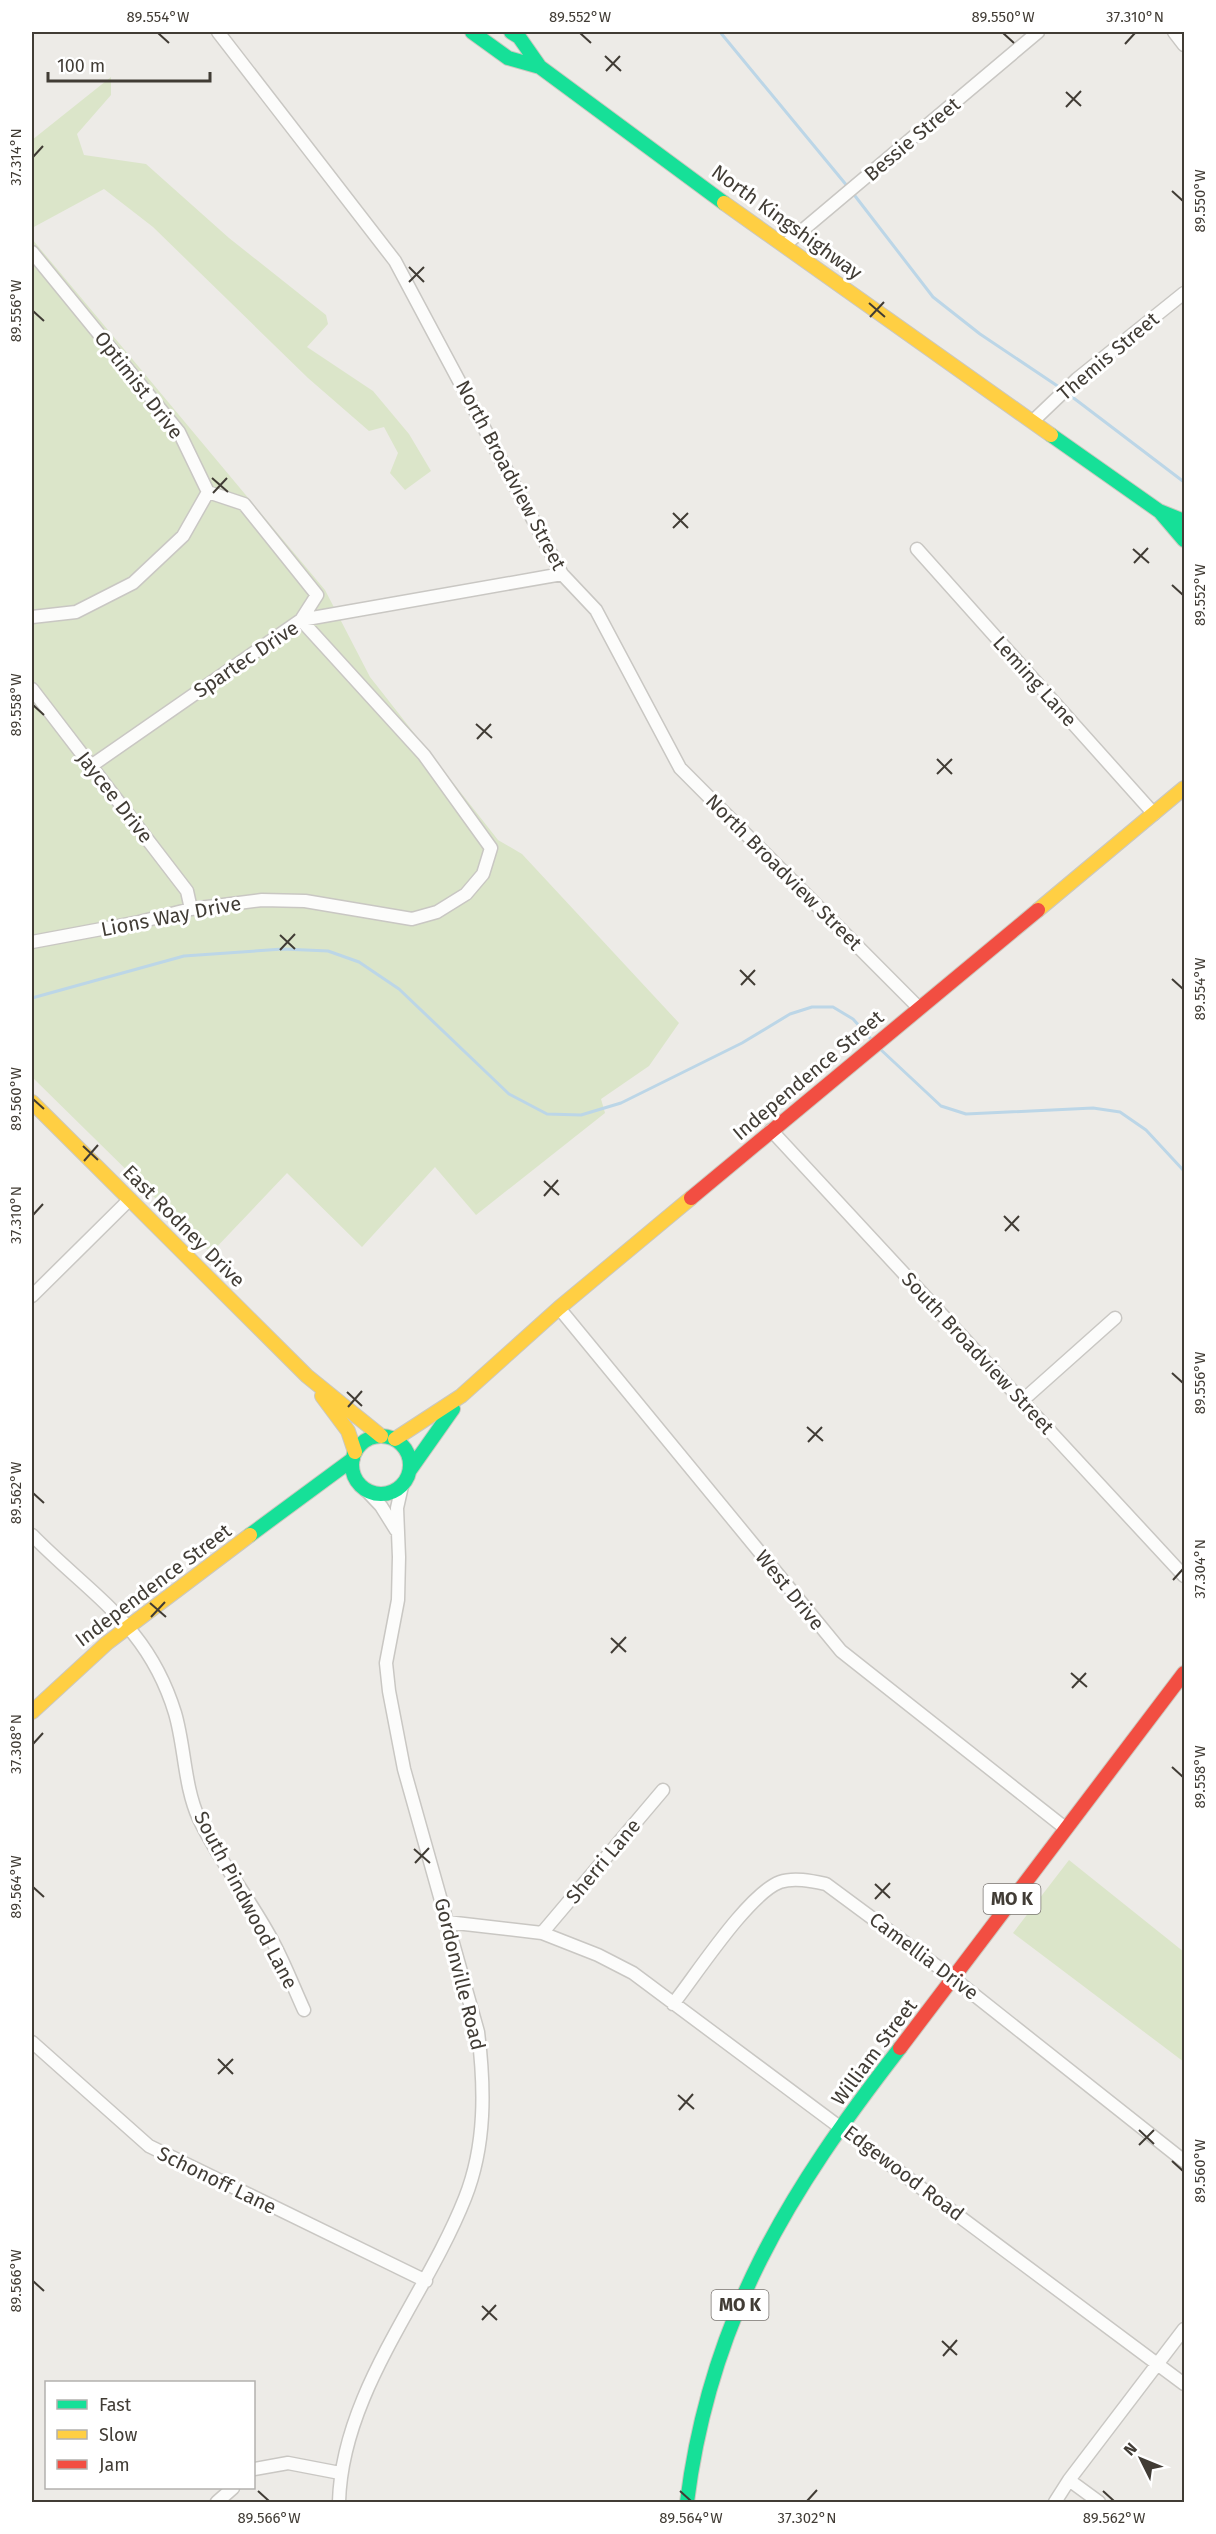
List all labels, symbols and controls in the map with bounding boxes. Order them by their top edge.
text: 89.554°W [127,8,190,26]
text: 89.552°W [549,8,612,26]
text: 89.550°W [971,8,1035,26]
text: 37.310°N [1106,8,1164,26]
scale bar [48,45,210,83]
text: 100 m [57,55,105,77]
street label: Bessie Street [859,91,965,186]
text: 37.314°N [7,128,25,186]
street label: North Kingshighway [707,159,867,285]
text: 89.550°W [1191,169,1209,233]
text: 89.556°W [7,279,25,342]
street label: Themis Street [1053,306,1164,405]
street label: Optimist Drive [89,326,189,444]
street label: North Broadview Street [451,376,572,575]
text: 89.552°W [1191,563,1209,626]
street label: Spartec Drive [189,615,303,703]
street label: Leming Lane [988,631,1082,731]
text: 89.558°W [7,673,25,737]
street label: Jaycee Drive [72,746,158,848]
street label: North Broadview Street [701,789,868,956]
street label: Lions Way Drive [99,891,243,941]
text: 89.554°W [1191,957,1209,1020]
street label: Independence Street [728,1005,889,1145]
text: 89.560°W [7,1067,25,1131]
street label: East Rodney Drive [118,1160,250,1292]
text: 37.310°N [7,1186,25,1244]
street label: South Broadview Street [897,1267,1060,1439]
text: 89.556°W [1191,1351,1209,1414]
text: 89.562°W [7,1461,25,1524]
street label: Independence Street [70,1518,236,1652]
text: 37.304°N [1191,1539,1209,1599]
street label: West Drive [750,1545,830,1635]
text: 37.308°N [7,1714,25,1774]
text: 89.558°W [1191,1745,1209,1809]
street label: South Pindwood Lane [189,1807,303,1993]
street label: Sherri Lane [561,1814,645,1908]
text: 89.564°W [7,1855,25,1919]
road number: MO K [984,1884,1040,1914]
street label: Gordonville Road [429,1895,491,2053]
street label: Camellia Drive [865,1907,983,2005]
street label: William Street [826,1993,922,2110]
street label: Edgewood Road [839,2120,969,2226]
text: 89.560°W [1191,2139,1209,2203]
street label: Schonoff Lane [154,2141,280,2219]
text: 89.566°W [7,2249,25,2313]
road number: MO K [712,2290,768,2320]
legend [45,2381,255,2489]
text: Fast [99,2394,132,2416]
text: Slow [99,2424,138,2446]
north arrow [1111,2429,1171,2489]
text: N [1120,2439,1141,2459]
text: Jam [99,2454,130,2476]
text: 89.566°W [237,2509,301,2527]
text: 89.564°W [659,2509,723,2527]
text: 37.302°N [778,2509,837,2527]
text: 89.562°W [1083,2509,1146,2527]

